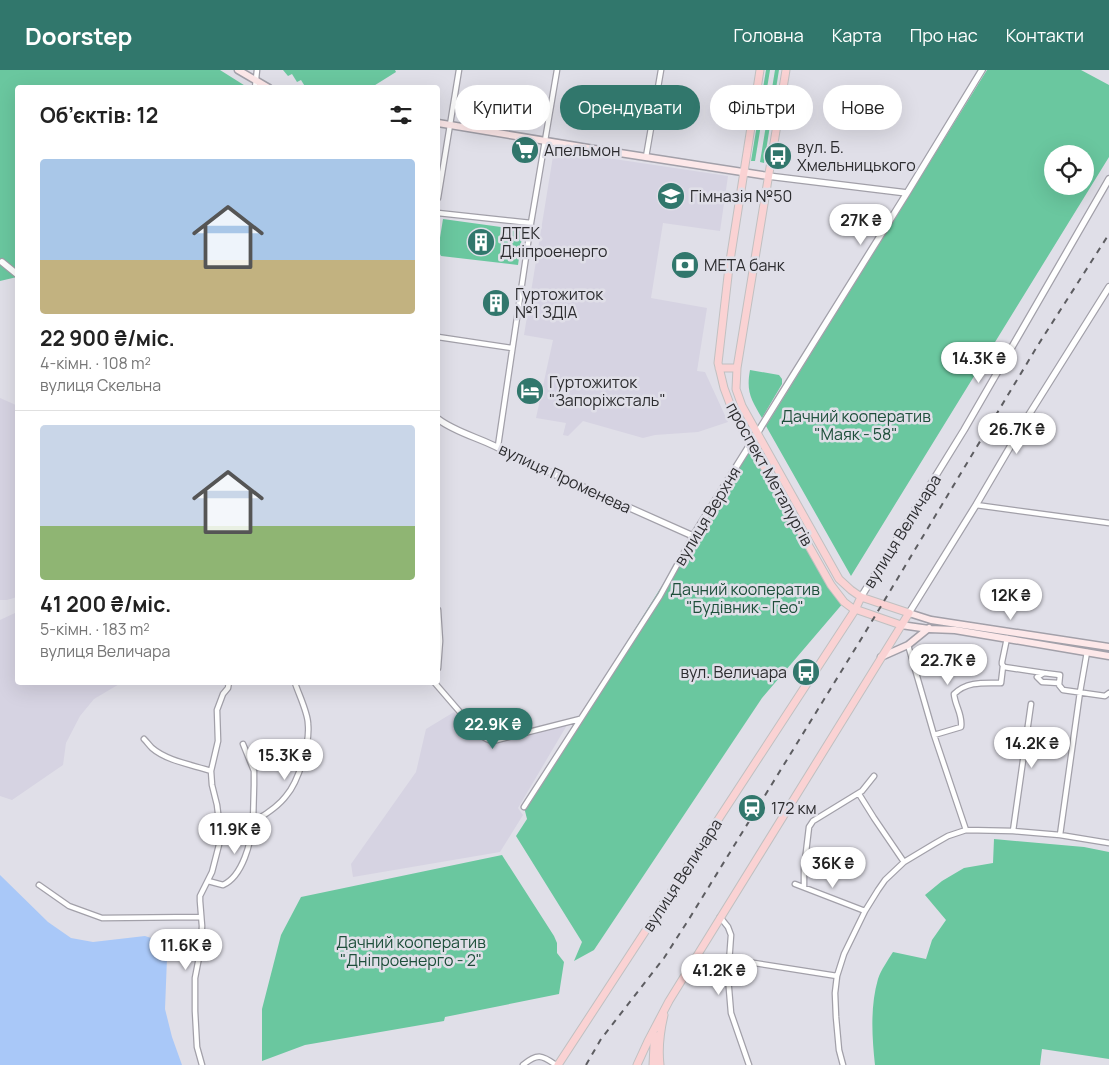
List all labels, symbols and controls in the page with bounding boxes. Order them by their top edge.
text: Doorstep [25,19,132,52]
text: Головна [734,23,804,47]
text: Карта [832,23,882,47]
text: Про нас [910,23,978,47]
text: Контакти [1006,23,1084,47]
chip: Купити [455,85,550,130]
chip: Орендувати [560,85,700,130]
chip: Фільтри [710,85,813,130]
chip: Нове [823,85,902,130]
text: Об’єктів: 12 [40,101,158,129]
icon: filters [387,101,415,129]
supermarket icon: Апельмон [510,135,540,165]
place label: вул. Б. Хмельницького [797,136,916,176]
place label: Апельмон [544,139,620,161]
bus stop icon: вул. Б. Хмельницького [763,141,793,171]
map controls [1044,145,1094,195]
button: locate [1044,145,1094,195]
school or university icon: Гімназія №50 [656,181,686,211]
place label: Гімназія №50 [690,185,792,207]
icon: home [183,192,273,282]
pin: 27K ₴ [826,204,896,246]
text: 27K ₴ [840,209,882,231]
place label: ДТЕК Дніпроенерго [500,222,607,262]
building icon: ДТЕК Дніпроенерго [466,227,496,257]
bank icon: МЕТА банк [670,250,700,280]
place label: МЕТА банк [704,254,786,276]
place label: Гуртожиток №1 ЗДІА [515,283,604,323]
building icon: Гуртожиток №1 ЗДІА [481,288,511,318]
text: 22 900 ₴/міс. [40,324,175,352]
pin: 14.3K ₴ [933,342,1025,384]
text: 14.3K ₴ [952,347,1006,369]
text: 4-кімн. · 108 m² [40,352,151,374]
place label: Гуртожиток "Запоріжсталь" [549,371,666,411]
text: вулиця Скельна [40,374,161,396]
hotel icon: Гуртожиток "Запоріжсталь" [515,376,545,406]
street label: проспект Металургів [721,398,819,550]
park label: Дачний кооператив "Маяк - 58" [781,405,931,445]
pin: 26.7K ₴ [971,412,1063,455]
text: 26.7K ₴ [989,418,1045,440]
street label: вулиця Променева [495,438,635,518]
icon: home [183,457,273,547]
street label: вулиця Верхня [669,462,745,570]
street label: вулиця Величара [858,470,946,592]
park label: Дачний кооператив "Будівник - Гео" [670,578,820,618]
pin: 12K ₴ [976,578,1046,621]
text: 12K ₴ [991,584,1031,606]
text: 41 200 ₴/міс. [40,590,171,618]
text: 5-кімн. · 183 m² [40,618,150,640]
text: вулиця Величара [40,640,170,662]
pin: 22.7K ₴ [902,644,994,686]
text: 22.7K ₴ [920,649,976,671]
bus stop icon: вул. Величара [791,657,821,687]
place label: вул. Величара [680,661,787,683]
pin: 22.9K ₴ [447,708,539,750]
text: 22.9K ₴ [464,713,522,735]
pin: 14.2K ₴ [986,726,1078,769]
text: 14.2K ₴ [1005,732,1059,754]
pin: 15.3K ₴ [239,738,331,781]
text: 15.3K ₴ [258,744,312,766]
station icon: 172 км [737,793,767,823]
place label: 172 км [771,797,817,819]
pin: 11.9K ₴ [189,812,281,855]
street label: вулиця Величара [637,814,727,936]
text: 11.9K ₴ [209,818,261,840]
pin: 36K ₴ [798,846,868,889]
text: 36K ₴ [812,852,854,874]
pin: 11.6K ₴ [140,928,232,971]
park label: Дачний кооператив "Дніпроенерго - 2" [336,931,486,971]
text: 11.6K ₴ [160,934,212,956]
pin: 41.2K ₴ [673,954,765,996]
text: 41.2K ₴ [692,959,746,981]

